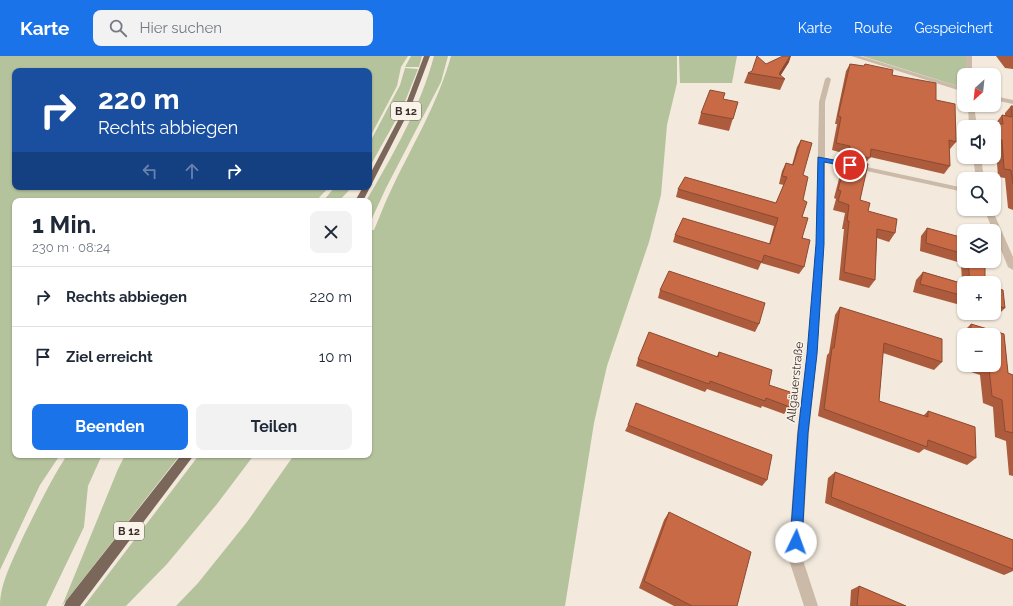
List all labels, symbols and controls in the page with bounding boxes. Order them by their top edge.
search box [93,10,373,46]
text: Karte [20,17,69,39]
icon: search [107,17,129,39]
text: Hier suchen [139,19,222,37]
text: Karte [798,20,832,36]
text: Route [854,20,892,36]
text: Gespeichert [914,20,993,36]
north arrow [957,68,1001,112]
map controls [957,68,1001,372]
text: 220 m [98,83,180,116]
icon: right [32,84,84,136]
road number: B 12 [391,102,421,120]
text: Rechts abbiegen [98,117,238,138]
button: sound [957,120,1001,164]
pin [833,148,867,182]
icon: arrive [839,154,861,176]
icon: left [139,160,161,182]
icon: ahead [181,160,203,182]
icon: right [223,160,245,182]
button: search [957,172,1001,216]
text: 1 Min. [32,210,96,239]
button: close [310,211,352,253]
button: layers [957,224,1001,268]
text: 230 m · 08:24 [32,240,110,255]
button: + [957,276,1001,320]
icon: right [32,286,54,308]
text: Rechts abbiegen [66,288,187,306]
text: 220 m [310,288,352,306]
button: − [957,328,1001,372]
street label: Allgäuerstraße [784,341,806,423]
icon: arrive [32,346,54,368]
text: Ziel erreicht [66,348,153,366]
text: 10 m [319,348,352,366]
button: Beenden [32,404,188,450]
button: Teilen [196,404,352,450]
position arrow [775,521,817,563]
road number: B 12 [114,522,144,540]

